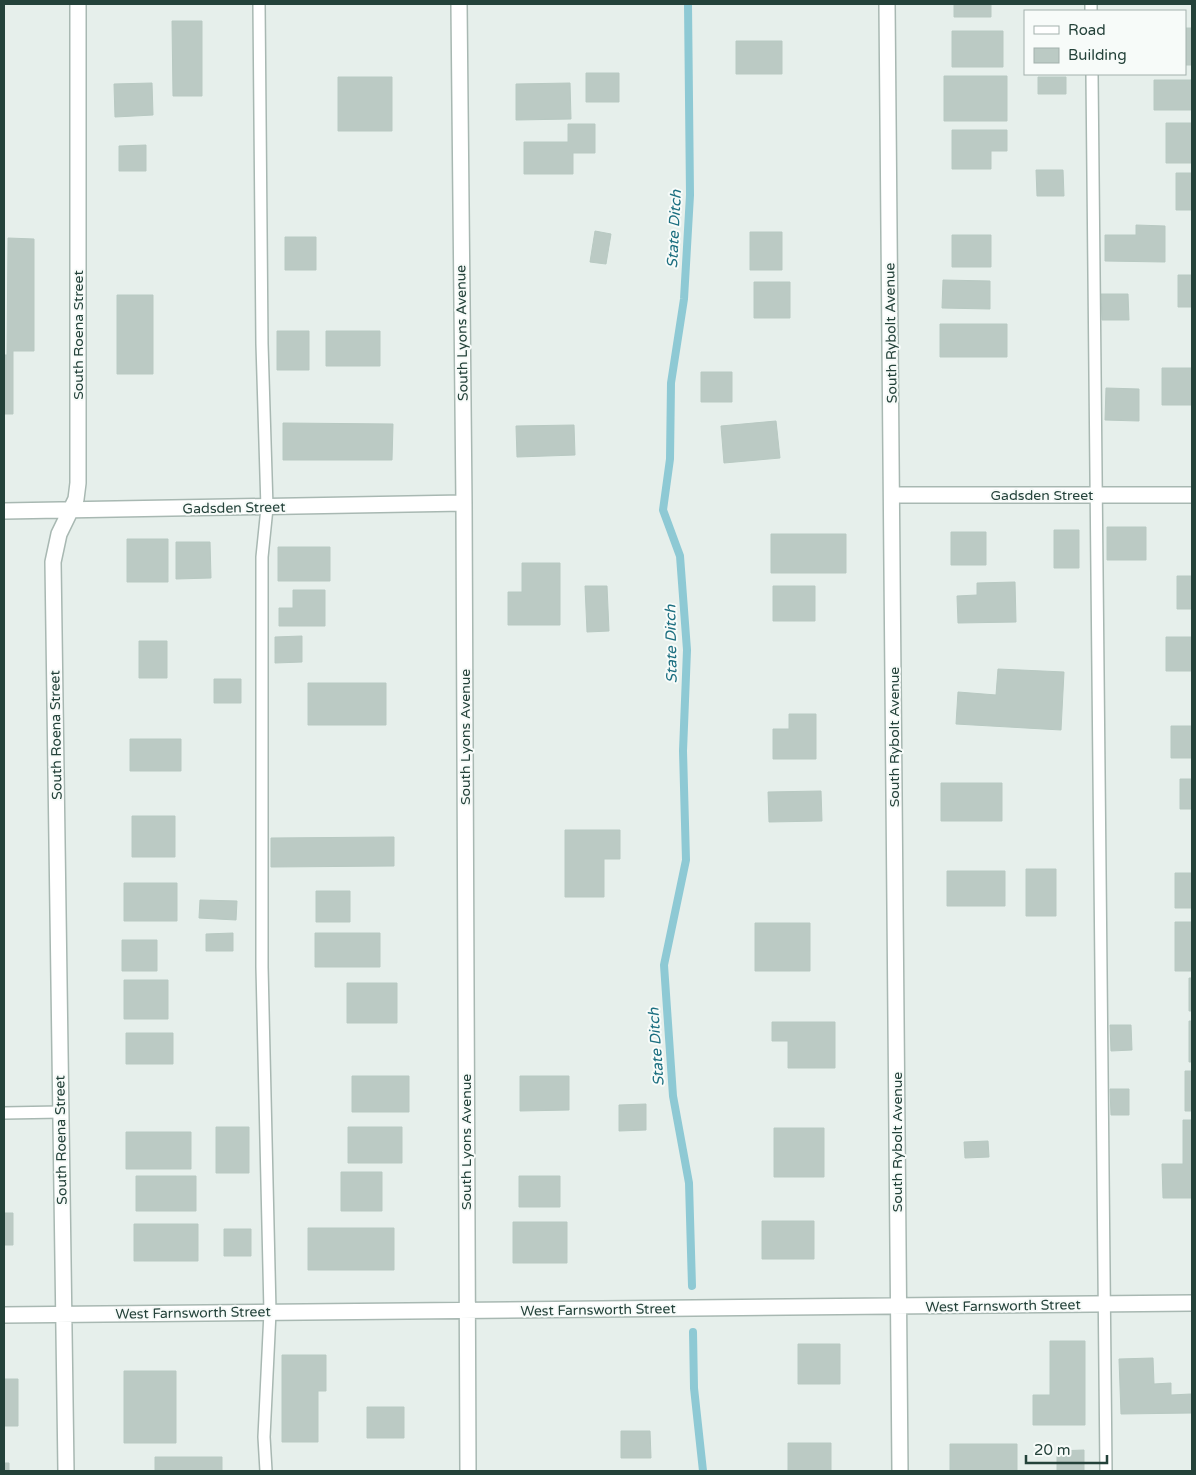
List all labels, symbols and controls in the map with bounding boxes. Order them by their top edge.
legend [1024,10,1186,75]
text: Road [1068,21,1106,39]
text: Building [1068,46,1127,64]
water label: State Ditch [663,188,685,269]
street label: South Rybolt Avenue [881,262,901,403]
street label: South Lyons Avenue [452,265,472,401]
street label: South Roena Street [70,270,87,400]
street label: Gadsden Street [991,487,1094,504]
street label: Gadsden Street [182,499,286,517]
water label: State Ditch [661,604,681,683]
street label: South Rybolt Avenue [886,667,903,807]
street label: South Roena Street [46,669,66,800]
street label: South Lyons Avenue [457,669,474,805]
water label: State Ditch [644,1006,668,1087]
street label: South Rybolt Avenue [889,1072,906,1212]
street label: South Roena Street [51,1074,71,1205]
street label: South Lyons Avenue [458,1074,475,1210]
street label: West Farnsworth Street [925,1296,1081,1316]
street label: West Farnsworth Street [520,1300,676,1320]
street label: West Farnsworth Street [115,1303,271,1323]
scale bar [1026,1432,1107,1464]
text: 20 m [1034,1441,1071,1459]

